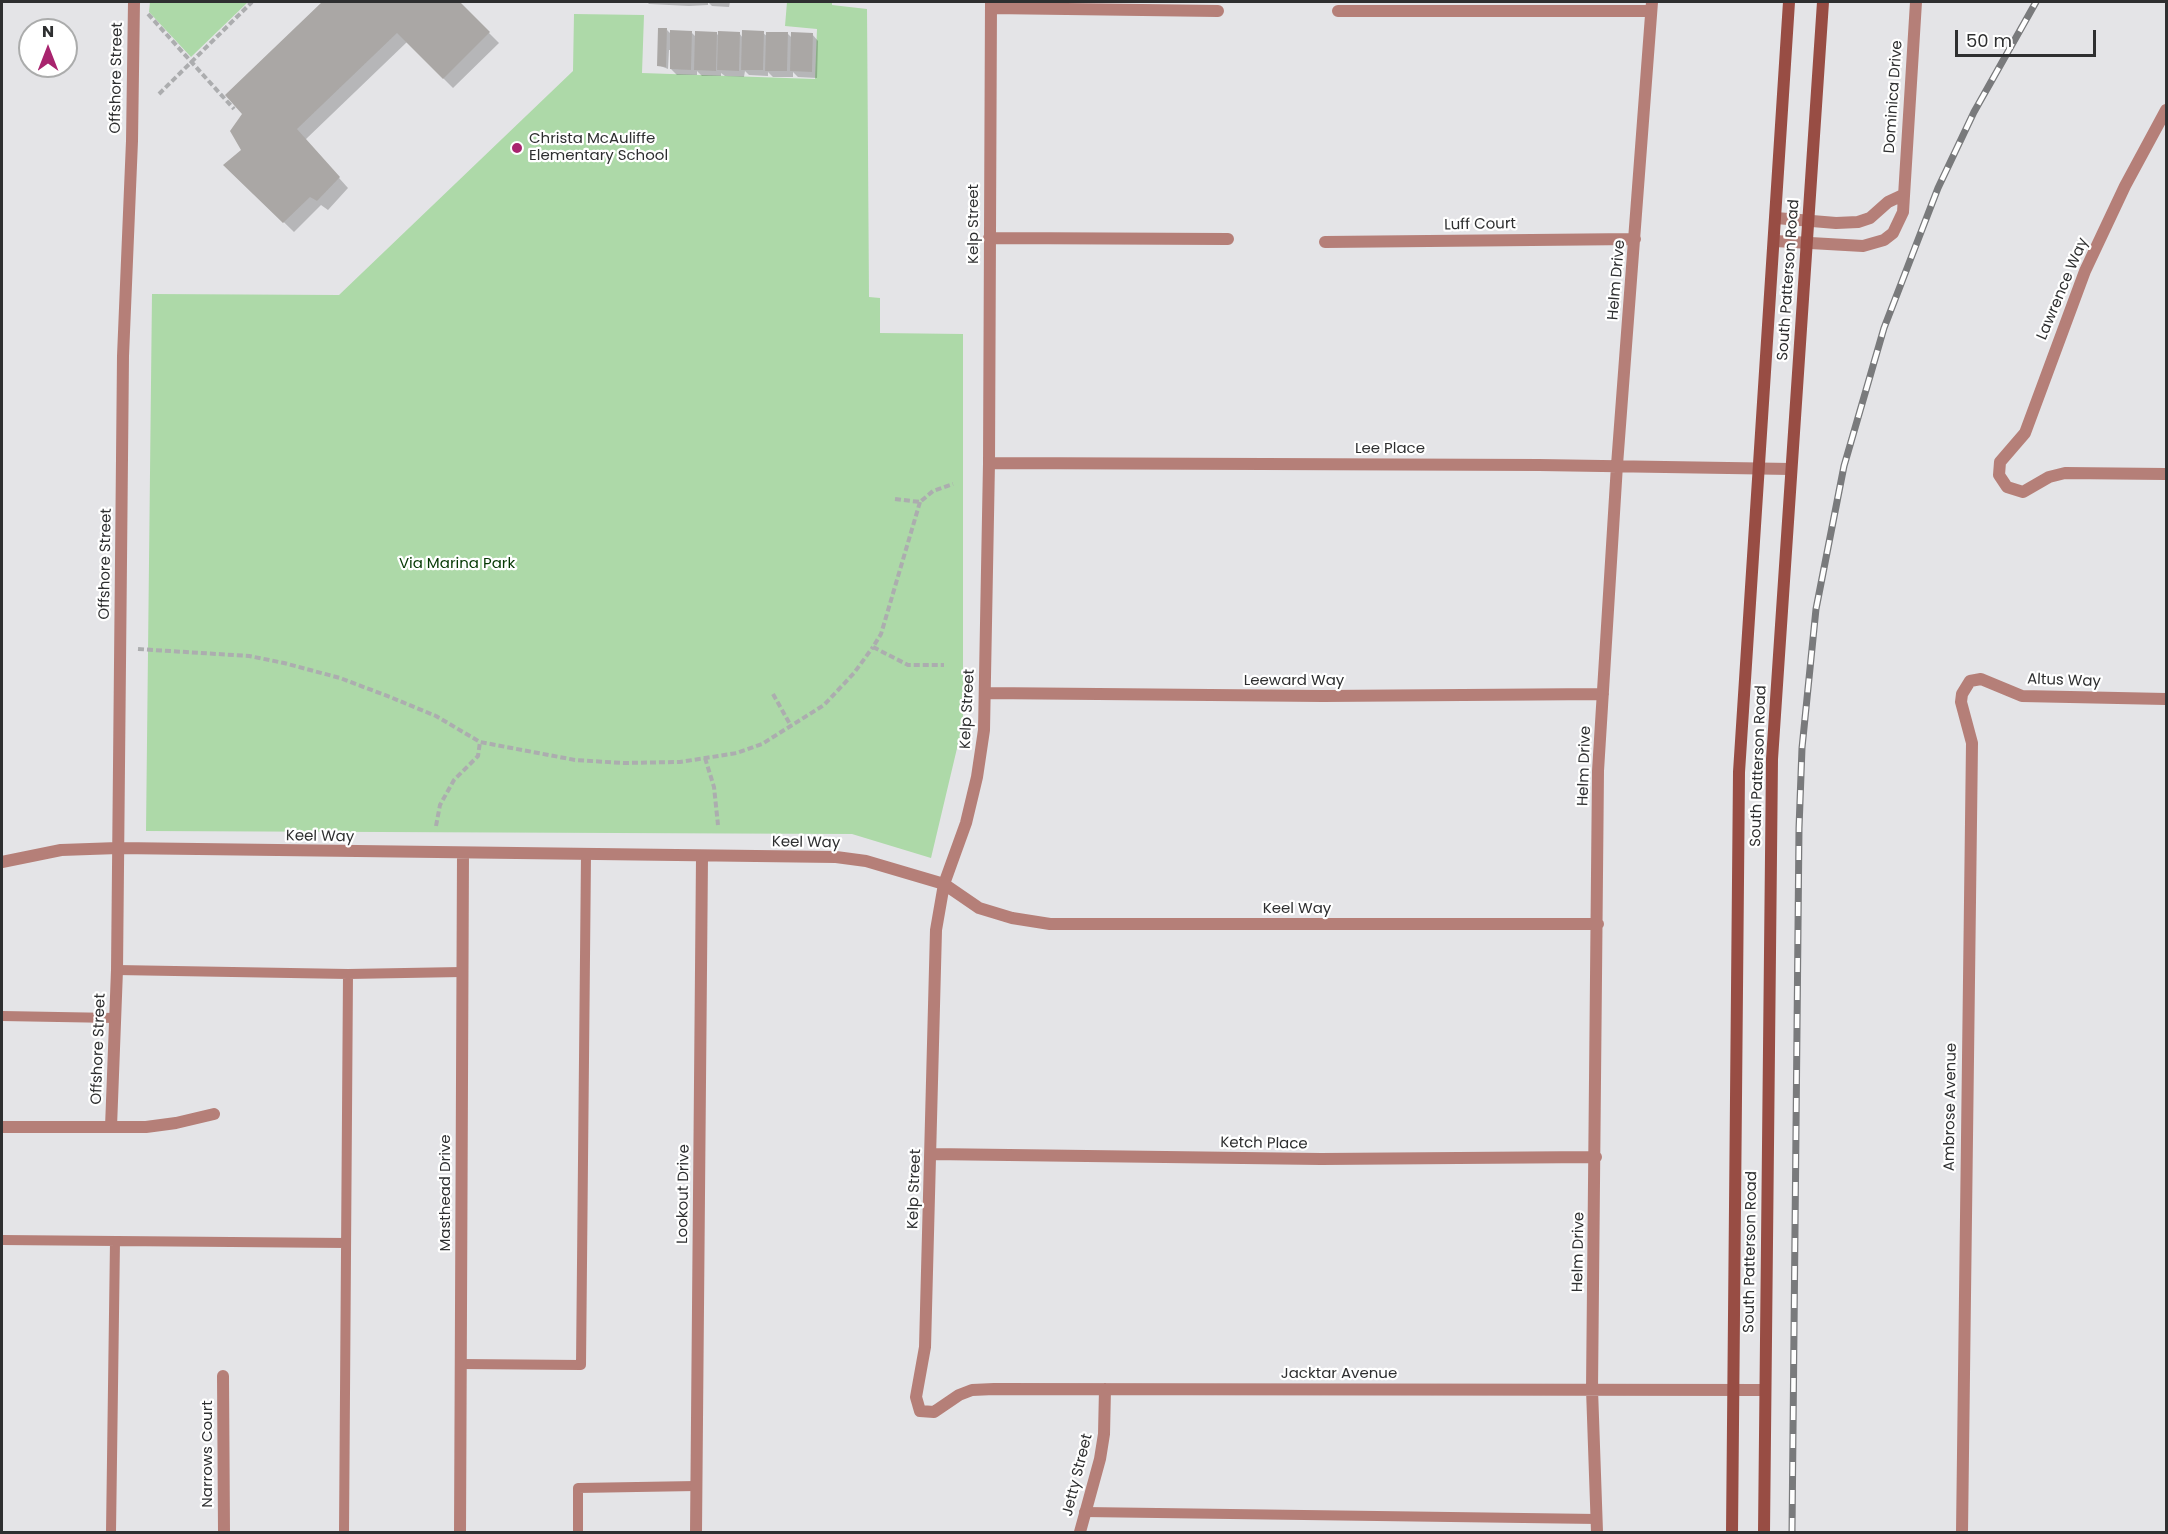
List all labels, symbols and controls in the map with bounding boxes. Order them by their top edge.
north arrow [18,18,78,78]
scale bar [1958,18,2099,56]
text: N [42,20,54,43]
street label: Offshore Street [107,22,127,134]
text: 50 m [1966,28,2012,53]
street label: Dominica Drive [1881,40,1907,154]
place label: Christa McAuliffe Elementary School [529,130,668,165]
marker: Christa McAuliffe Elementary School [510,141,524,155]
street label: Kelp Street [965,184,983,264]
street label: South Patterson Road [1774,199,1804,361]
street label: Luff Court [1444,215,1516,235]
street label: Lawrence Way [2033,235,2093,343]
street label: Helm Drive [1605,239,1629,321]
street label: Lee Place [1355,440,1425,458]
street label: Offshore Street [96,508,116,620]
park label: Via Marina Park [399,555,515,573]
street label: Kelp Street [957,669,979,749]
street label: Altus Way [2027,671,2101,691]
street label: Leeward Way [1244,672,1344,690]
street label: South Patterson Road [1747,685,1771,847]
street label: Helm Drive [1575,725,1595,807]
street label: Keel Way [286,827,354,847]
street label: Keel Way [772,833,840,853]
street label: Keel Way [1263,900,1331,918]
street label: Offshore Street [88,993,110,1105]
street label: Ambrose Avenue [1941,1043,1961,1171]
street label: Masthead Drive [437,1134,455,1252]
street label: Ketch Place [1220,1134,1308,1154]
street label: Lookout Drive [674,1144,694,1244]
street label: Kelp Street [905,1149,925,1229]
street label: South Patterson Road [1741,1171,1761,1333]
street label: Helm Drive [1569,1212,1589,1292]
street label: Jacktar Avenue [1281,1365,1397,1383]
street label: Narrows Court [199,1400,217,1508]
street label: Jetty Street [1059,1432,1097,1518]

